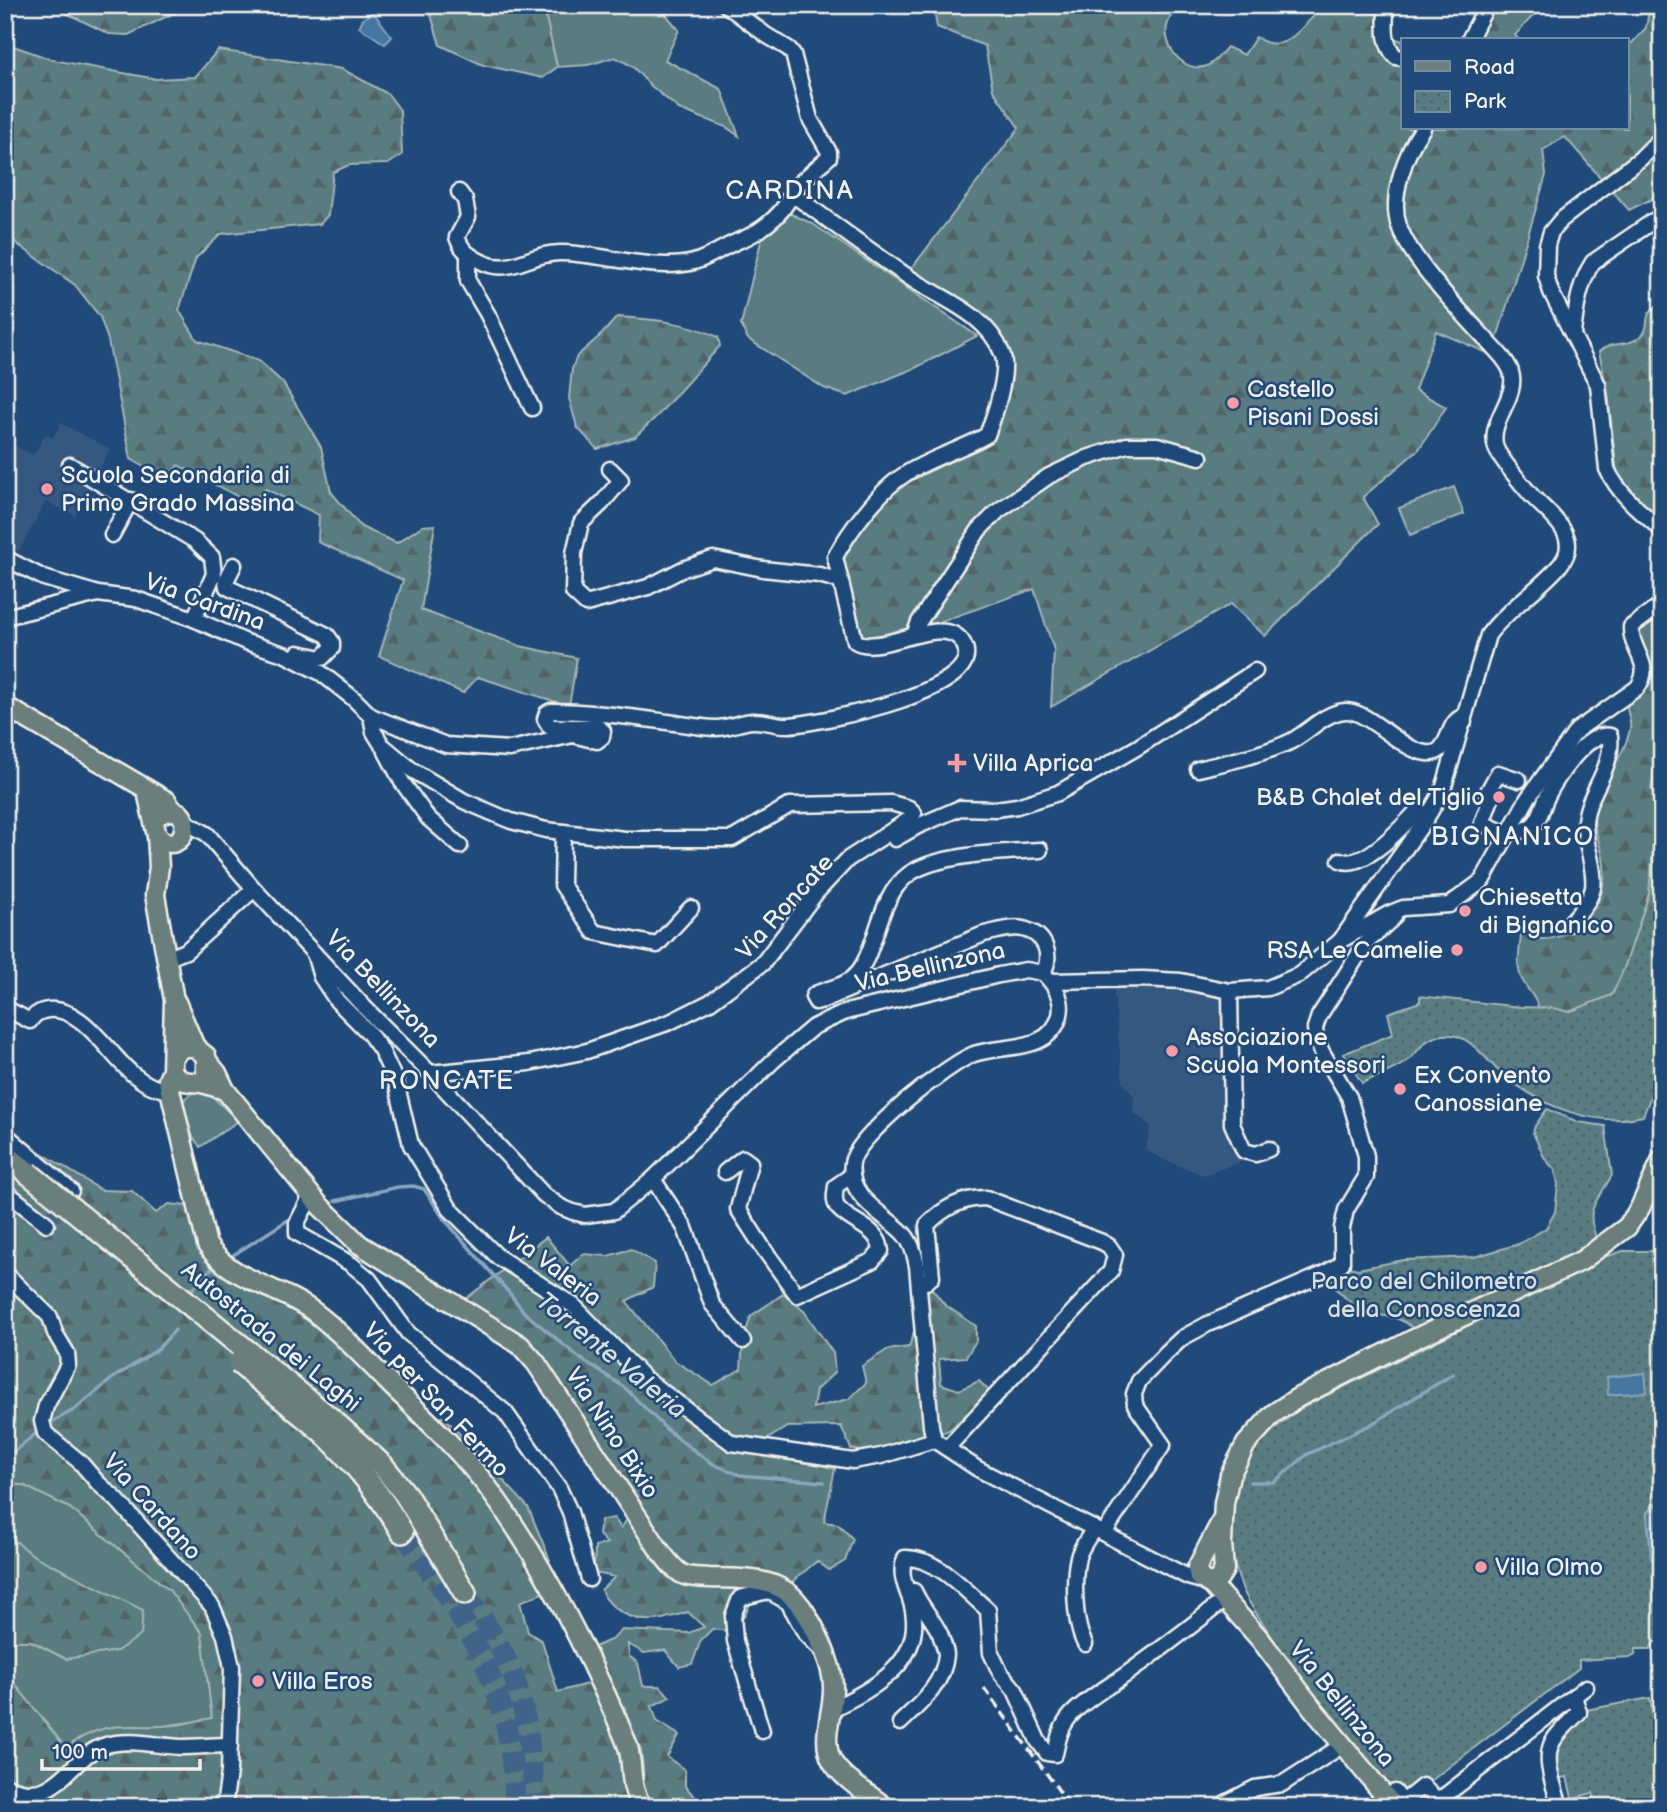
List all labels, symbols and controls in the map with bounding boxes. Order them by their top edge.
legend [1401,38,1628,130]
text: Road [1464,55,1515,80]
text: Park [1464,89,1507,114]
district label: CARDINA [725,176,855,207]
place label: Castello Pisani Dossi [1247,375,1379,432]
marker: Castello Pisani Dossi [1225,395,1241,411]
place label: Scuola Secondaria di Primo Grado Massina [61,461,295,518]
marker: Scuola Secondaria di Primo Grado Massina [39,481,55,497]
street label: Via Cardina [141,567,269,637]
place label: Villa Aprica [973,749,1093,778]
marker: Villa Aprica [947,753,967,773]
place label: B&B Chalet del Tiglio [1256,783,1485,812]
marker: B&B Chalet del Tiglio [1491,789,1507,805]
district label: BIGNANICO [1431,822,1595,853]
street label: Via Roncate [730,848,840,966]
place label: Chiesetta di Bignanico [1479,883,1613,940]
marker: Chiesetta di Bignanico [1457,903,1473,919]
street label: Via Bellinzona [319,924,447,1054]
street label: Via Bellinzona [852,936,1008,998]
place label: RSA Le Camelie [1267,936,1443,965]
marker: RSA Le Camelie [1449,942,1465,958]
place label: Associazione Scuola Montessori [1186,1023,1386,1080]
marker: Associazione Scuola Montessori [1164,1043,1180,1059]
place label: Ex Convento Canossiane [1414,1061,1551,1118]
district label: RONCATE [379,1066,515,1097]
marker: Ex Convento Canossiane [1392,1081,1408,1097]
street label: Via Valeria [499,1221,607,1313]
street label: Autostrada dei Laghi [175,1256,367,1418]
park label: Parco del Chilometro della Conoscenza [1311,1267,1537,1324]
water label: Torrente Valeria [530,1286,692,1426]
street label: Via per San Fermo [357,1316,515,1484]
street label: Via Nino Bixio [559,1362,665,1504]
street label: Via Cardano [96,1448,208,1566]
place label: Villa Olmo [1495,1553,1603,1582]
marker: Villa Olmo [1473,1559,1489,1575]
street label: Via Bellinzona [1283,1635,1401,1773]
place label: Villa Eros [272,1667,373,1696]
marker: Villa Eros [250,1673,266,1689]
scale bar [42,1728,200,1772]
text: 100 m [52,1740,108,1765]

